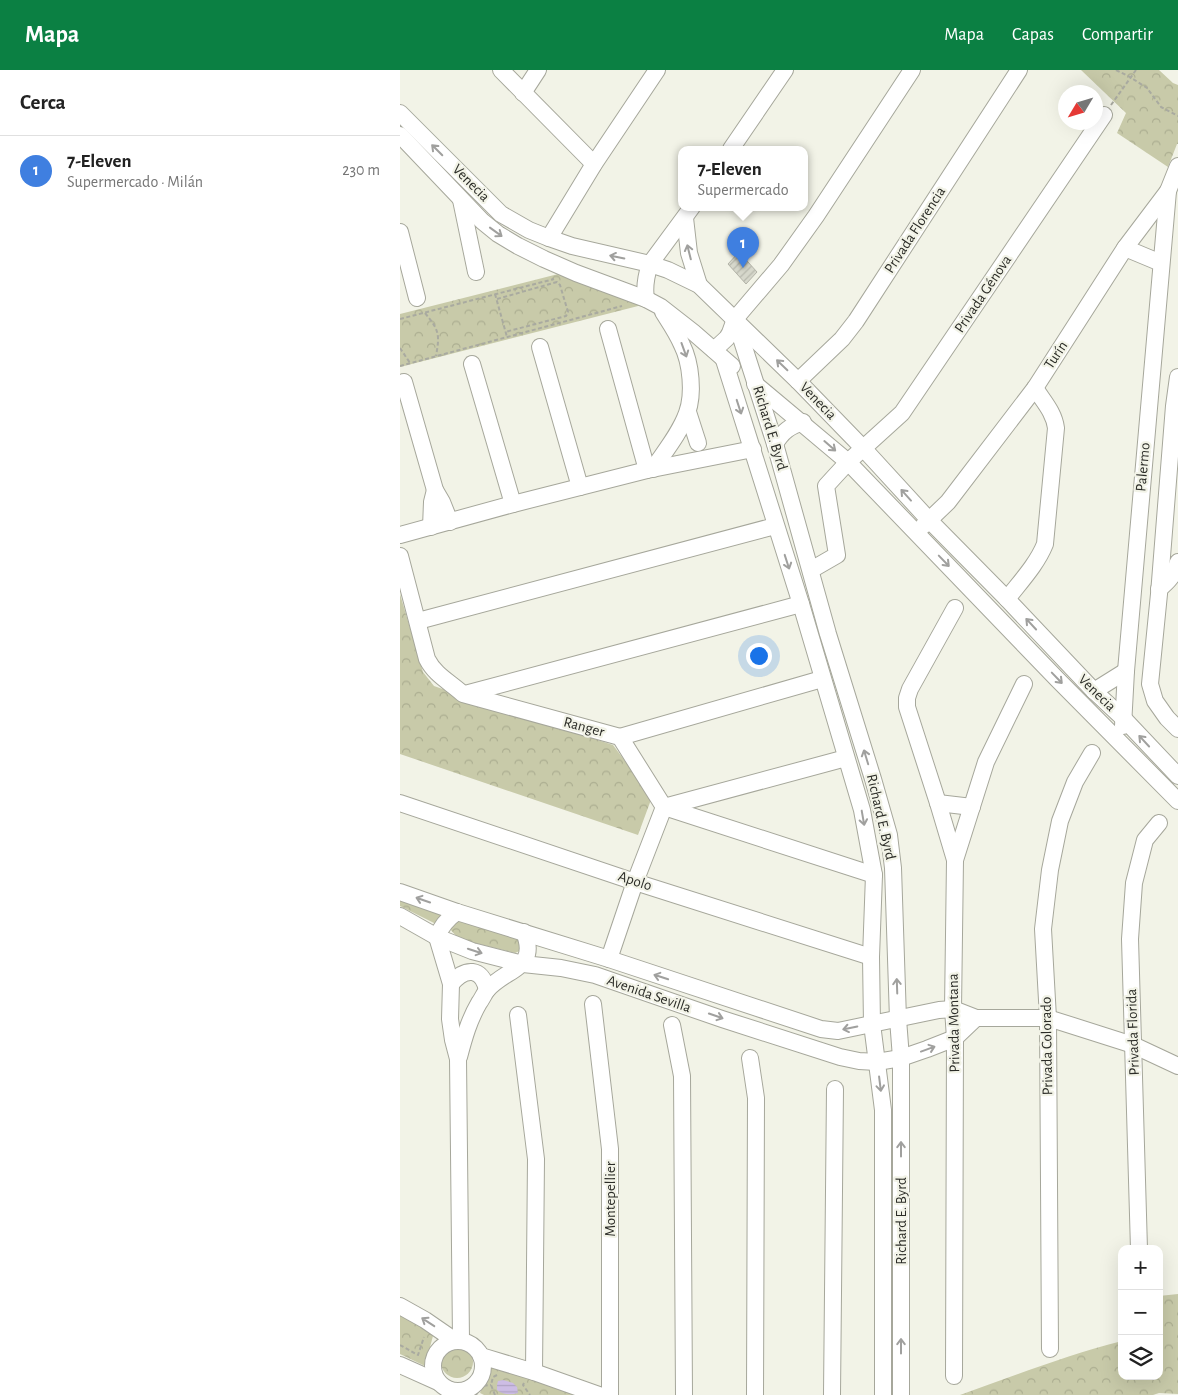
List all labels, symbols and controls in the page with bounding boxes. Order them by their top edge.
text: Mapa [25,23,79,47]
text: Mapa [944,26,984,44]
text: Capas [1012,26,1054,44]
text: Compartir [1082,26,1153,44]
north arrow [1058,85,1103,130]
text: Cerca [20,92,66,113]
one-way arrow [431,144,444,156]
popup [678,146,808,211]
text: 7-Eleven [67,152,131,171]
text: 7-Eleven [697,160,762,179]
text: 1 [33,162,39,178]
text: 230 m [342,162,380,178]
street label: Venecia [450,162,493,205]
text: Supermercado · Milán [67,174,203,190]
text: Supermercado [697,182,789,198]
street label: Privada Florencia [882,184,948,276]
one-way arrow [489,227,503,237]
pin: 1 [727,227,759,268]
one-way arrow [684,245,694,261]
one-way arrow [610,252,626,261]
street label: Privada Génova [952,253,1014,335]
street label: Turín [1042,338,1070,372]
one-way arrow [680,342,689,358]
one-way arrow [775,359,788,371]
street label: Venecia [797,379,839,423]
street label: Richard E. Byrd [750,384,790,472]
one-way arrow [735,398,744,414]
one-way arrow [823,440,836,452]
street label: Palermo [1133,442,1153,492]
one-way arrow [900,488,912,501]
one-way arrow [783,553,792,569]
one-way arrow [938,555,950,567]
one-way arrow [1025,618,1037,631]
your location [746,643,772,669]
one-way arrow [1051,672,1063,684]
street label: Venecia [1075,672,1119,714]
street label: Ranger [562,714,606,740]
one-way arrow [1138,734,1150,747]
one-way arrow [861,750,871,766]
street label: Richard E. Byrd [864,773,898,862]
one-way arrow [859,810,869,826]
street label: Apolo [616,869,654,893]
one-way arrow [416,895,431,904]
one-way arrow [467,947,483,957]
one-way arrow [653,971,669,981]
street label: Avenida Sevilla [605,973,693,1015]
street label: Privada Montana [946,973,962,1073]
one-way arrow [892,979,902,995]
street label: Privada Florida [1124,988,1142,1076]
street label: Privada Colorado [1039,996,1055,1096]
one-way arrow [708,1012,724,1022]
one-way arrow [842,1024,858,1034]
one-way arrow [920,1044,935,1053]
one-way arrow [875,1076,885,1092]
one-way arrow [896,1141,906,1158]
street label: Montepellier [603,1161,618,1237]
street label: Richard E. Byrd [894,1177,909,1265]
map controls [1118,1245,1163,1380]
button: + [1118,1245,1163,1290]
button: − [1118,1290,1163,1335]
one-way arrow [421,1317,435,1327]
button: layers [1118,1335,1163,1380]
one-way arrow [896,1339,906,1355]

